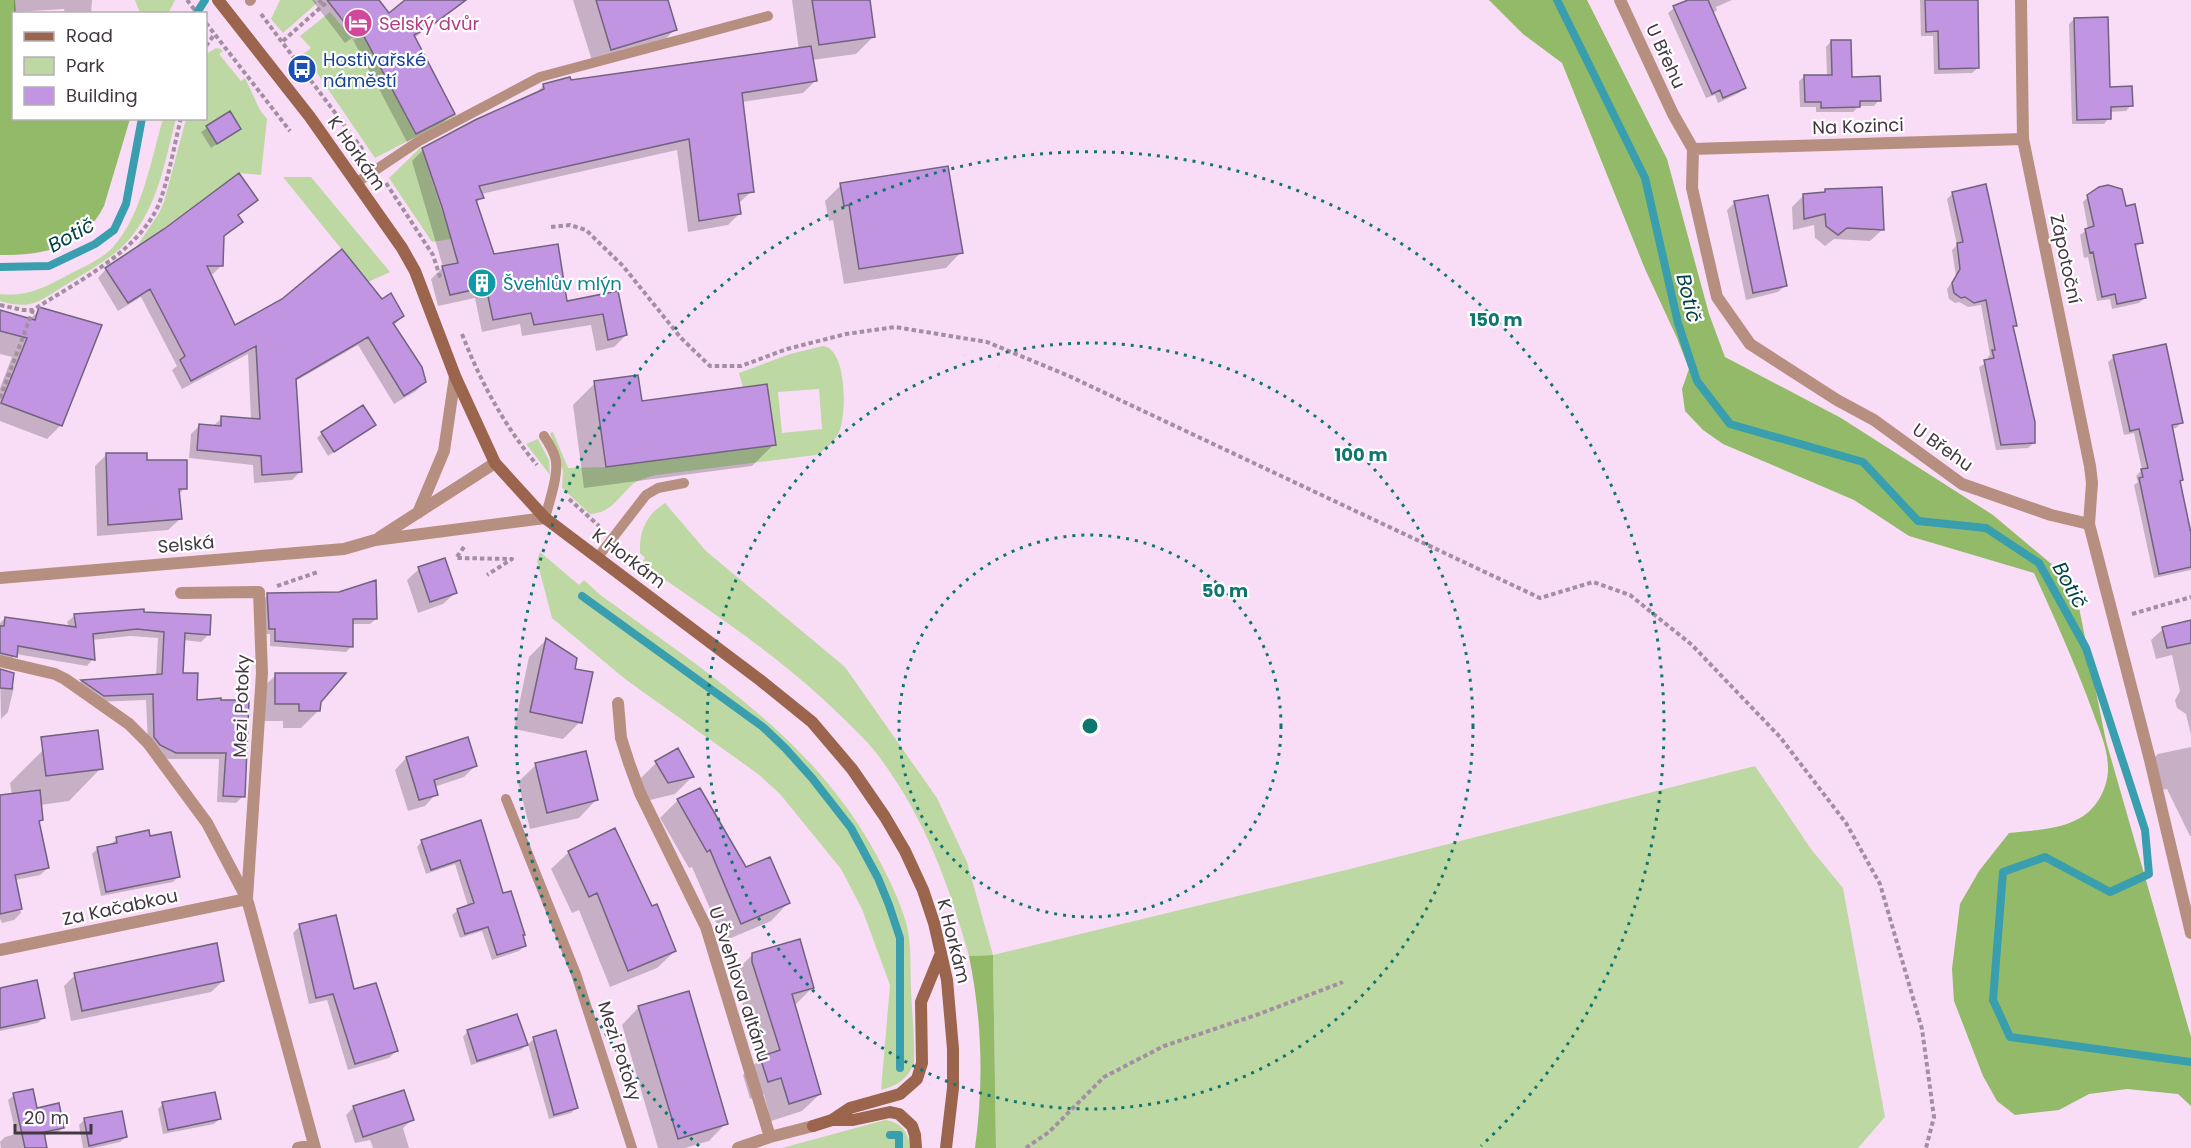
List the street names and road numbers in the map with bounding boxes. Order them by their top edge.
street label: U Břehu [1640,19,1692,93]
street label: K Horkám [322,110,392,196]
street label: Na Kozinci [1812,112,1904,140]
street label: Zápotoční [2044,212,2088,306]
street label: U Břehu [1908,417,1978,477]
street label: K Horkám [587,522,671,594]
street label: Selská [157,529,215,559]
street label: Mezi Potoky [227,654,255,758]
street label: Za Kačabkou [60,883,180,931]
street label: K Horkám [931,896,977,986]
street label: U Švehlova altánu [703,903,777,1065]
street label: Mezi Potoky [592,998,648,1104]

